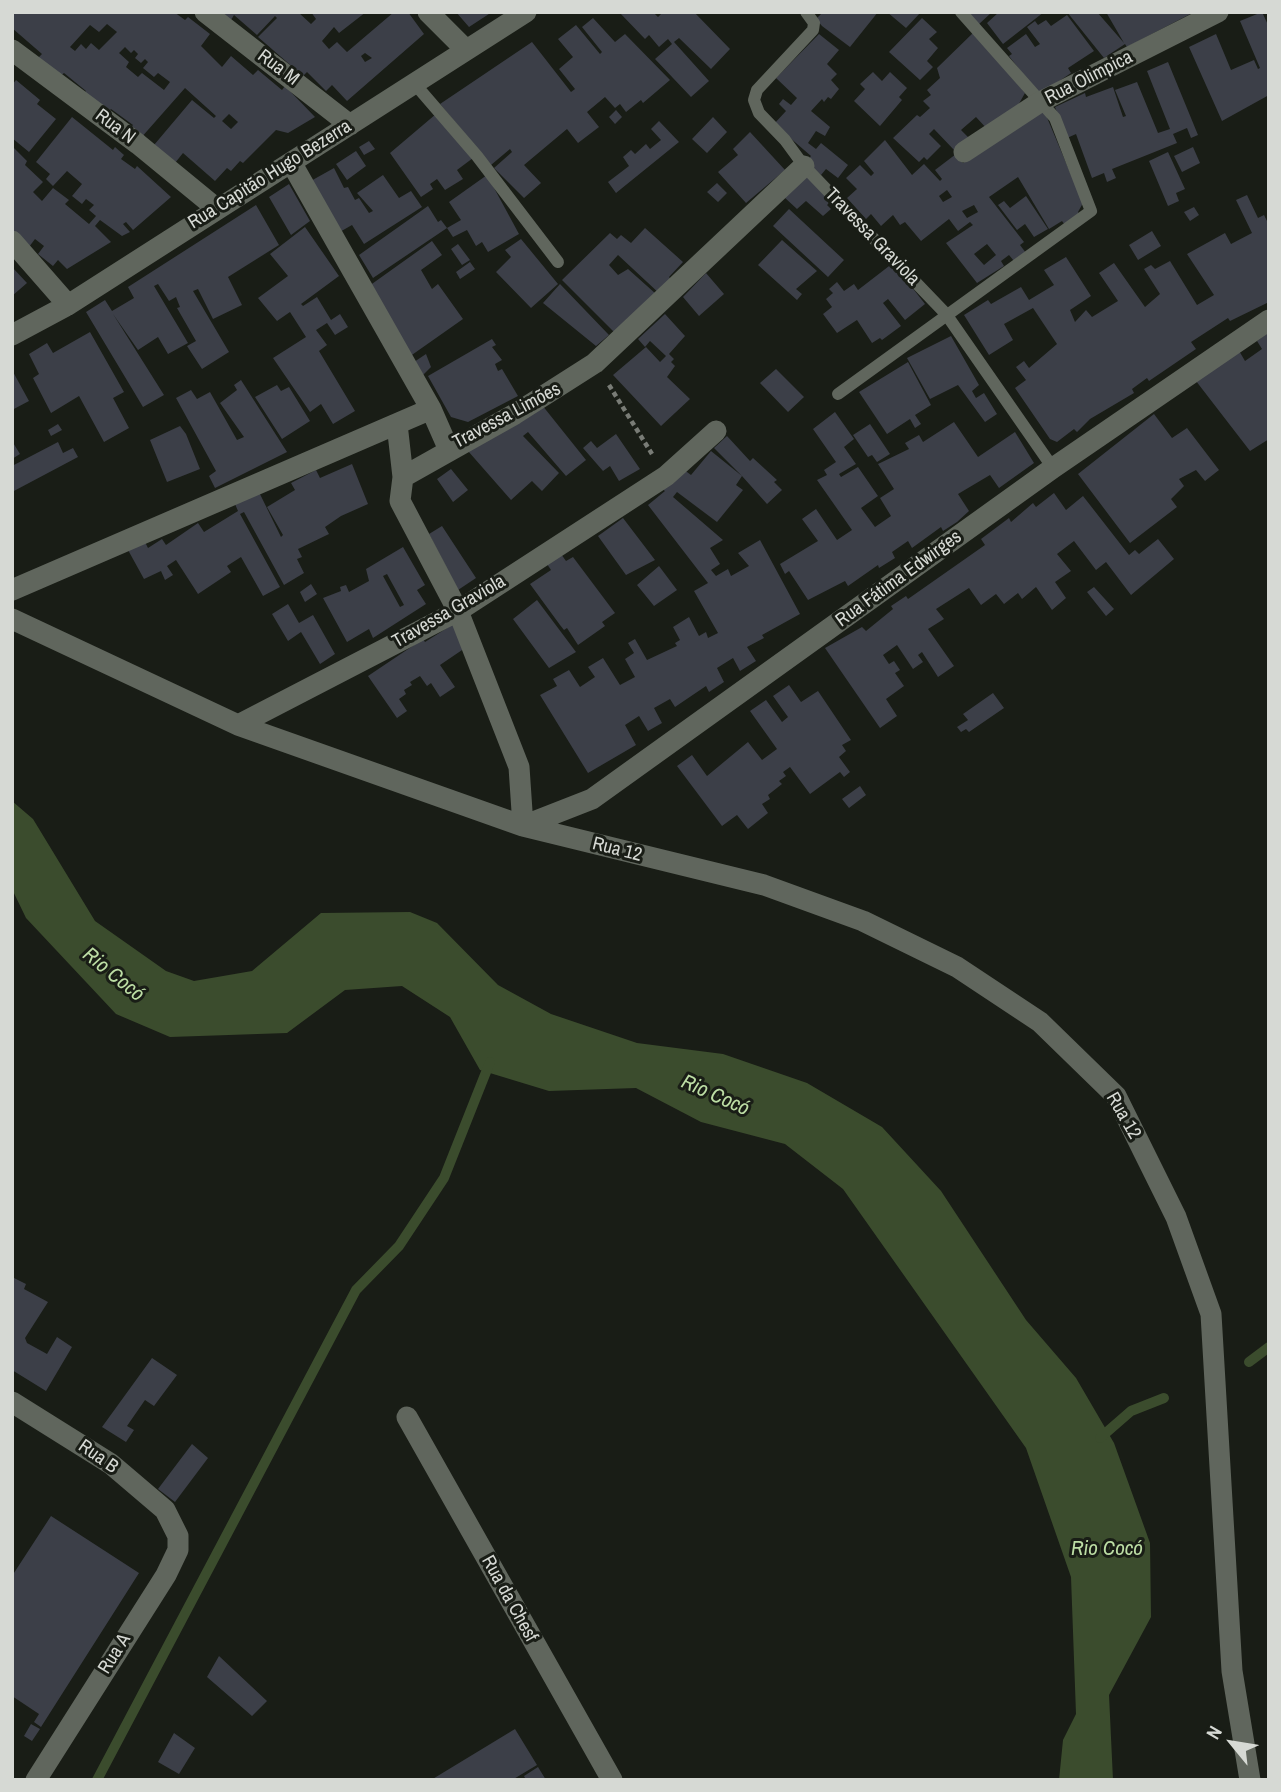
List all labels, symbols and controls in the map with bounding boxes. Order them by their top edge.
street label: Rua M [253,45,303,91]
street label: Rua Olimpica [1041,46,1137,110]
street label: Rua N [91,105,139,149]
street label: Rua Capitão Hugo Bezerra [184,116,356,234]
street label: Travessa Graviola [820,184,924,290]
street label: Travessa Limões [449,378,565,454]
street label: Rua Fátima Edwirges [832,526,966,632]
street label: Travessa Graviola [388,570,510,654]
street label: Rua 12 [590,833,644,867]
water label: Rio Cocó [77,943,149,1007]
water label: Rio Cocó [677,1070,753,1122]
street label: Rua 12 [1101,1089,1145,1143]
street label: Rua B [74,1435,122,1479]
water label: Rio Cocó [1071,1536,1143,1562]
street label: Rua da Chesf [476,1552,542,1646]
street label: Rua A [94,1630,136,1678]
north arrow [1197,1708,1267,1778]
text: N [1200,1721,1228,1744]

